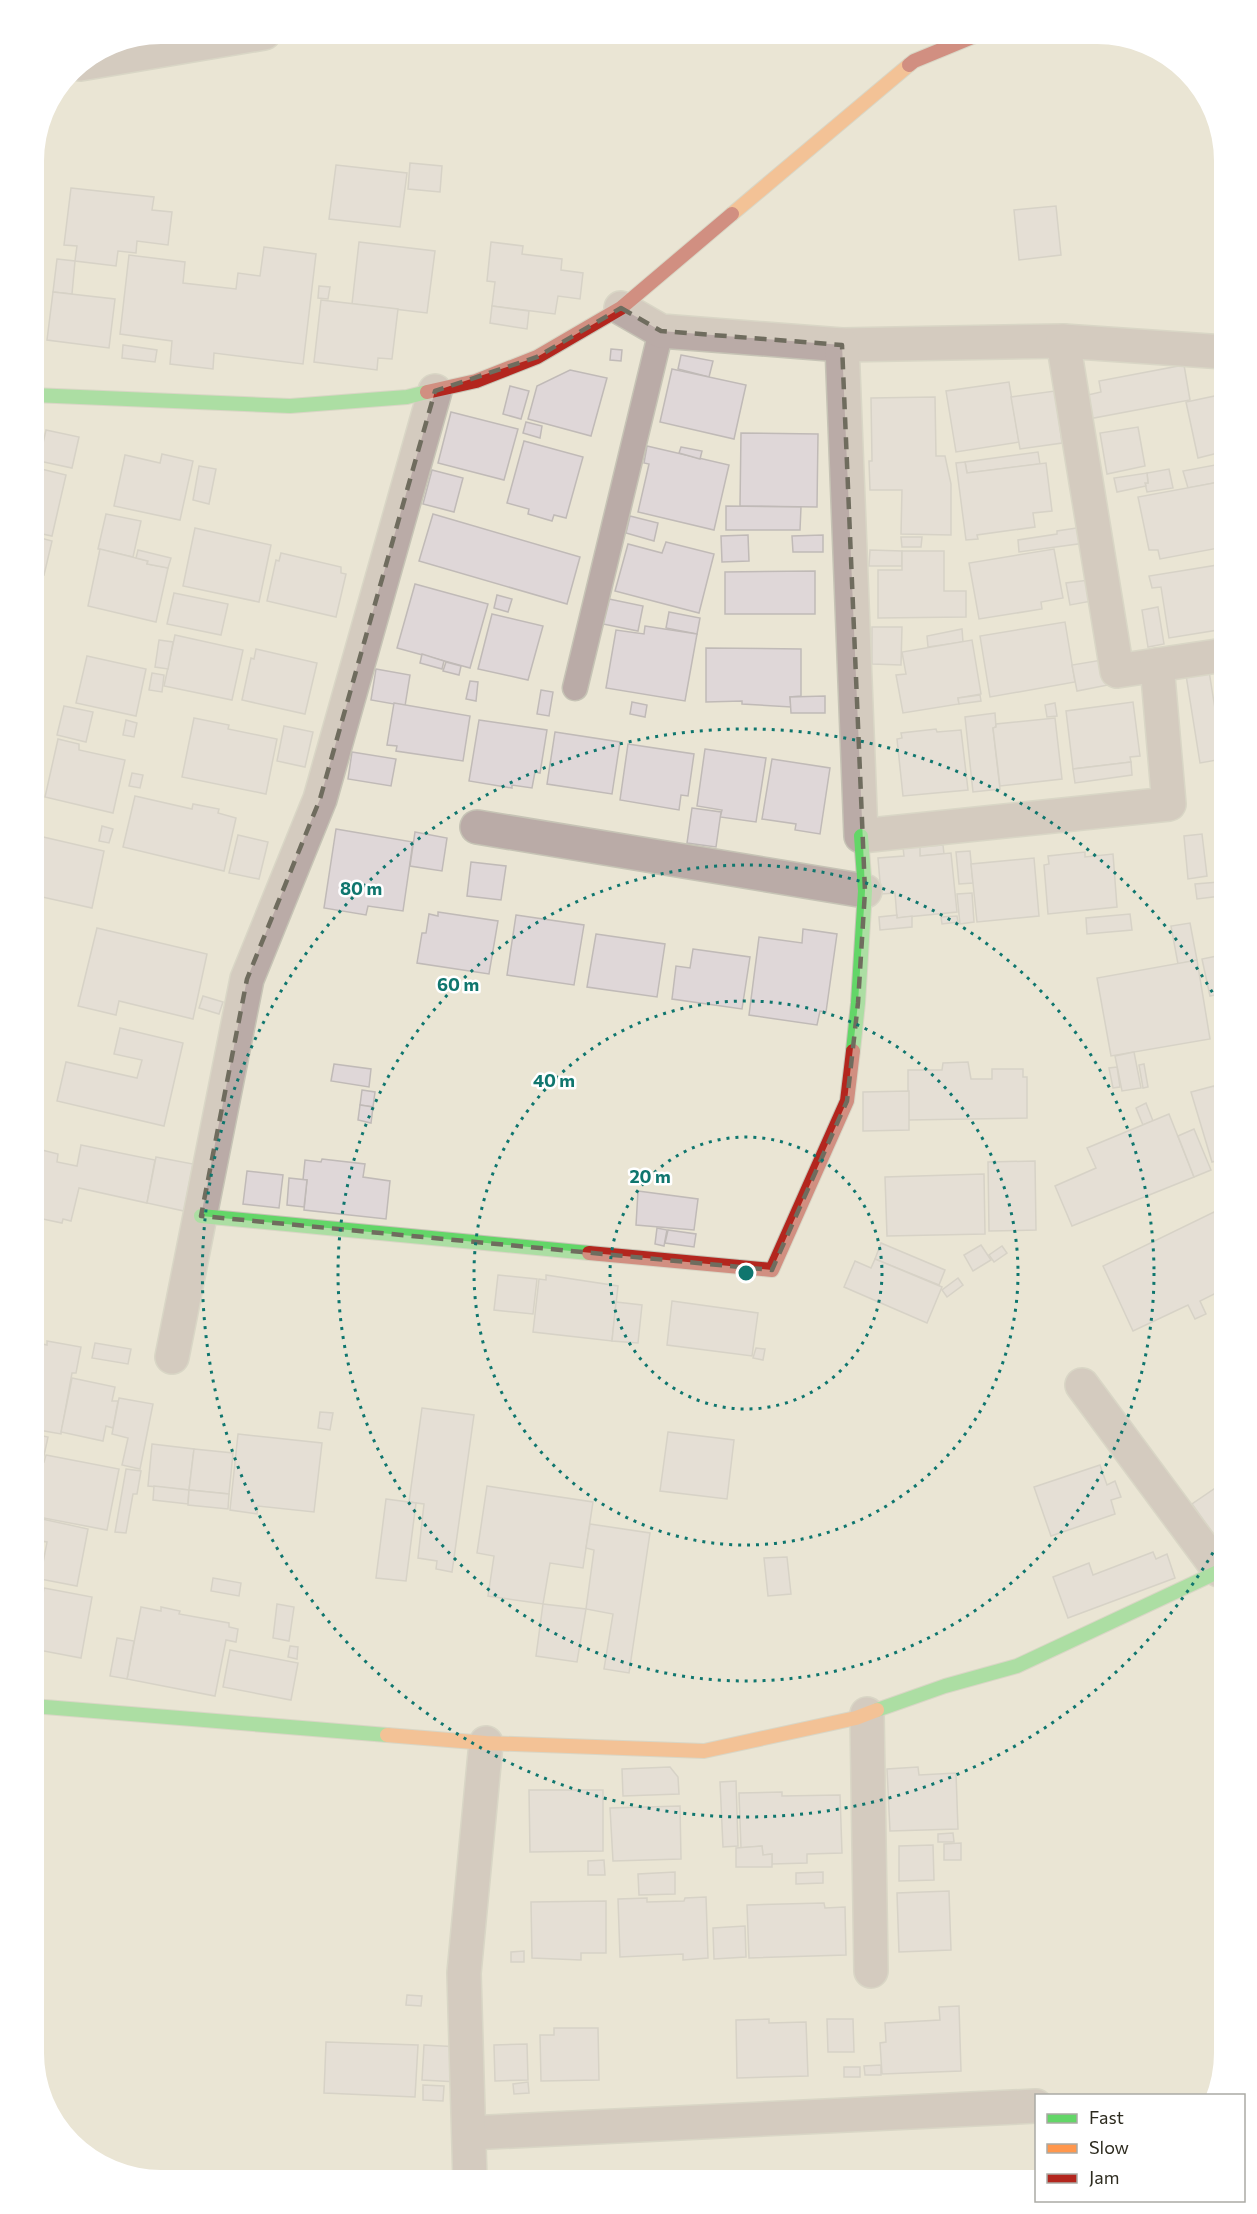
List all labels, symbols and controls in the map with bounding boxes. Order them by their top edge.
text: 80 m [340,877,382,899]
text: 60 m [437,973,479,995]
text: 40 m [533,1069,575,1091]
text: 20 m [629,1165,671,1187]
centre of rings [736,1263,756,1283]
legend [1035,2094,1245,2202]
text: Fast [1089,2106,1124,2128]
text: Slow [1089,2136,1129,2158]
text: Jam [1089,2166,1119,2188]

